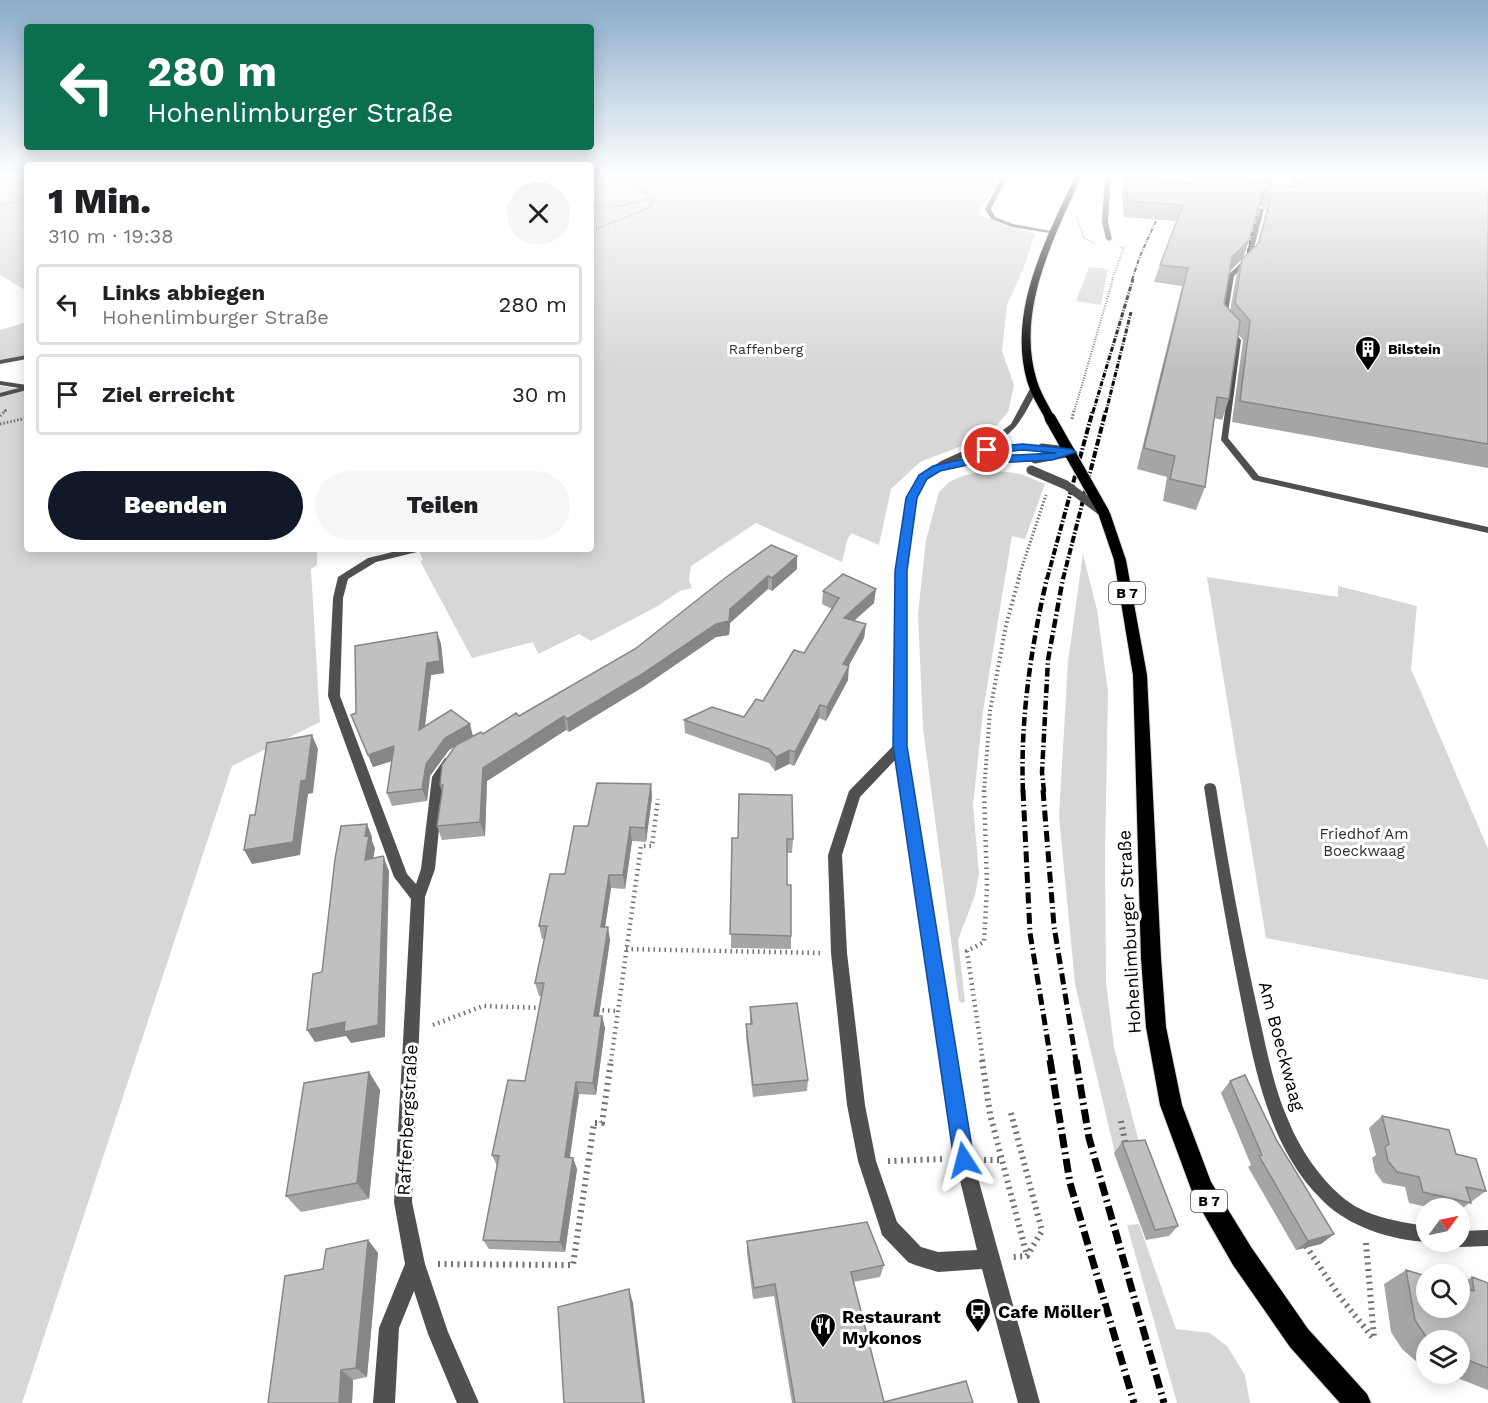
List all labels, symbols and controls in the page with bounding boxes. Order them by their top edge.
text: 280 m [147,47,277,96]
icon: left [48,48,126,126]
text: Hohenlimburger Straße [147,97,453,129]
text: 1 Min. [48,180,151,222]
button: close [507,182,570,245]
text: 310 m · 19:38 [48,224,174,248]
text: Links abbiegen [102,280,265,305]
icon: left [51,288,84,321]
text: 280 m [498,292,567,317]
text: Hohenlimburger Straße [102,305,329,329]
building icon: Bilstein [1353,334,1383,372]
park label: Raffenberg [729,341,804,357]
place label: Bilstein [1388,341,1441,357]
icon: arrive [51,378,84,411]
text: Ziel erreicht [102,382,235,407]
text: 30 m [512,382,567,407]
pin [961,424,1012,475]
icon: arrive [970,433,1003,466]
button: Beenden [48,471,303,540]
button: Teilen [315,471,570,540]
road number: B 7 [1109,582,1145,604]
park label: Friedhof Am Boeckwaag [1320,825,1408,860]
street label: Hohenlimburger Straße [1113,830,1145,1034]
street label: Am Boeckwaag [1255,979,1309,1113]
street label: Raffenbergstraße [393,1044,421,1196]
position arrow [932,1128,996,1192]
road number: B 7 [1191,1190,1227,1212]
north arrow [1416,1198,1470,1252]
map controls [1416,1198,1470,1384]
button: search [1416,1264,1470,1318]
bus stop icon: Cafe Möller [963,1296,993,1334]
place label: Cafe Möller [998,1301,1101,1322]
place label: Restaurant Mykonos [842,1306,941,1348]
restaurant icon: Restaurant Mykonos [808,1311,838,1349]
button: layers [1416,1330,1470,1384]

